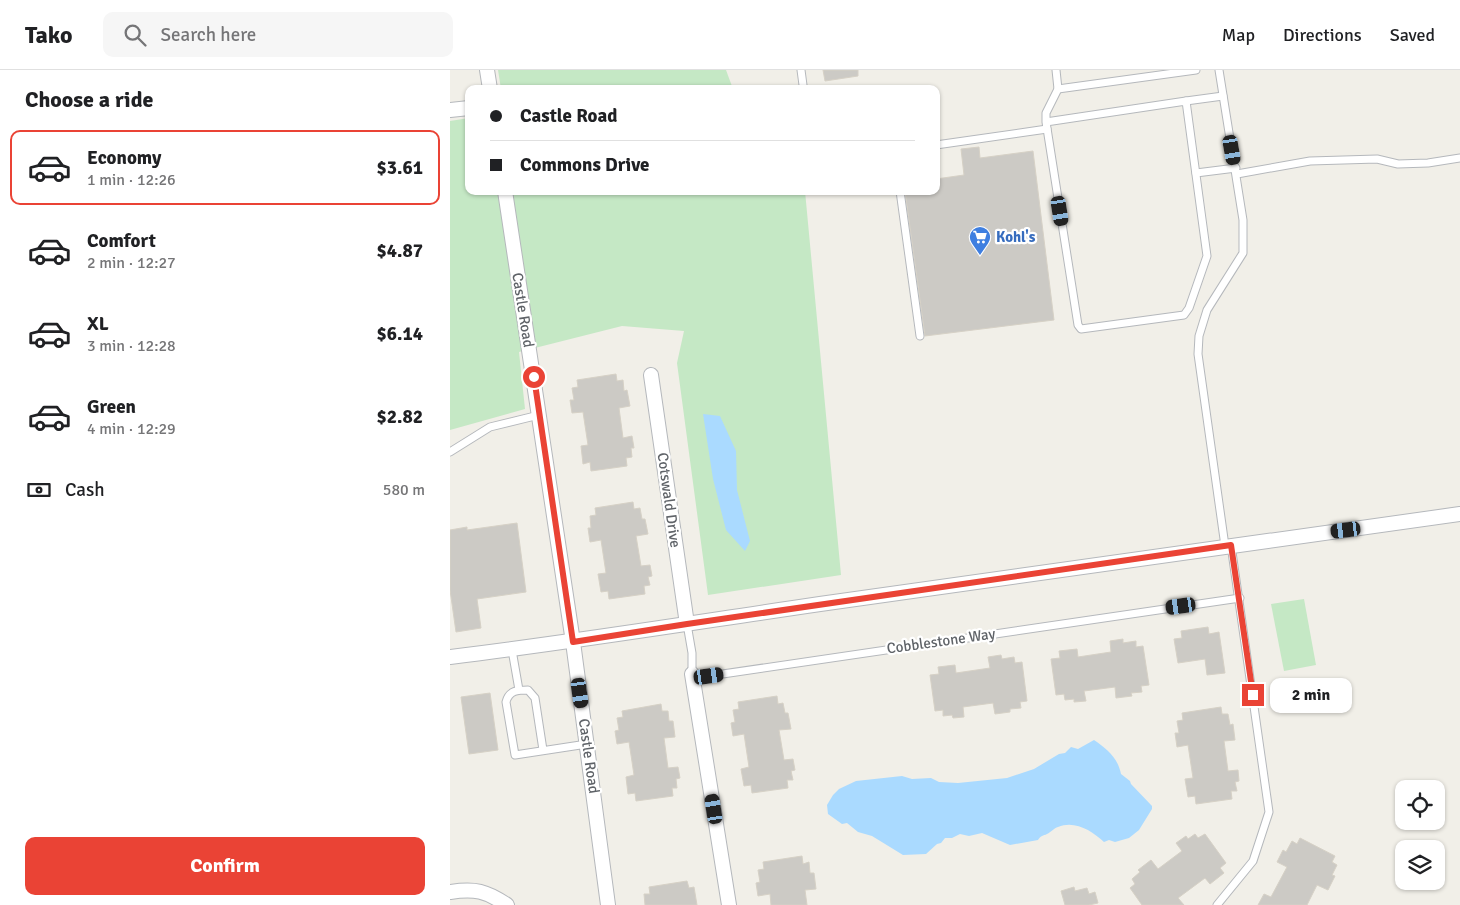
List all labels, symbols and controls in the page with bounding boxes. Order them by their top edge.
search box [103,12,453,57]
text: Tako [25,20,73,50]
icon: search [121,21,149,49]
text: Search here [161,23,256,47]
text: Map [1222,24,1255,46]
text: Directions [1283,24,1362,46]
text: Saved [1390,24,1435,46]
text: Choose a ride [25,86,153,113]
text: Castle Road [520,104,617,128]
car [1222,134,1241,166]
icon: car [27,145,72,190]
text: Economy [87,146,161,170]
text: Commons Drive [520,153,650,177]
text: $3.61 [377,156,423,180]
text: 1 min · 12:26 [87,170,176,190]
car [1050,195,1069,227]
supermarket icon: Kohl's [968,225,992,256]
icon: car [27,228,72,273]
place label: Kohl's [996,228,1036,246]
text: Comfort [87,229,156,253]
text: $4.87 [377,239,423,263]
text: 2 min · 12:27 [87,253,176,273]
street label: Castle Road [508,271,538,349]
icon: car [27,311,72,356]
text: XL [87,312,109,336]
text: $6.14 [377,322,423,346]
text: 3 min · 12:28 [87,336,176,356]
route start [523,366,545,388]
icon: car [27,394,72,439]
text: Green [87,395,136,419]
text: $2.82 [377,405,423,429]
text: 4 min · 12:29 [87,419,176,439]
street label: Cotswald Drive [653,451,685,549]
icon: cash [25,476,53,504]
text: Cash [65,478,105,502]
text: 580 m [383,480,425,500]
car [1330,521,1361,539]
car [1165,596,1196,616]
street label: Cobblestone Way [886,624,996,658]
car [693,666,724,686]
car [570,677,589,709]
callout: 2 min [1270,678,1353,712]
route end [1242,684,1264,706]
text: 2 min [1292,685,1330,705]
street label: Castle Road [575,717,603,795]
map controls [1395,780,1445,890]
button: locate [1395,780,1445,830]
car [704,793,723,825]
button: Confirm [25,837,425,895]
button: layers [1395,840,1445,890]

